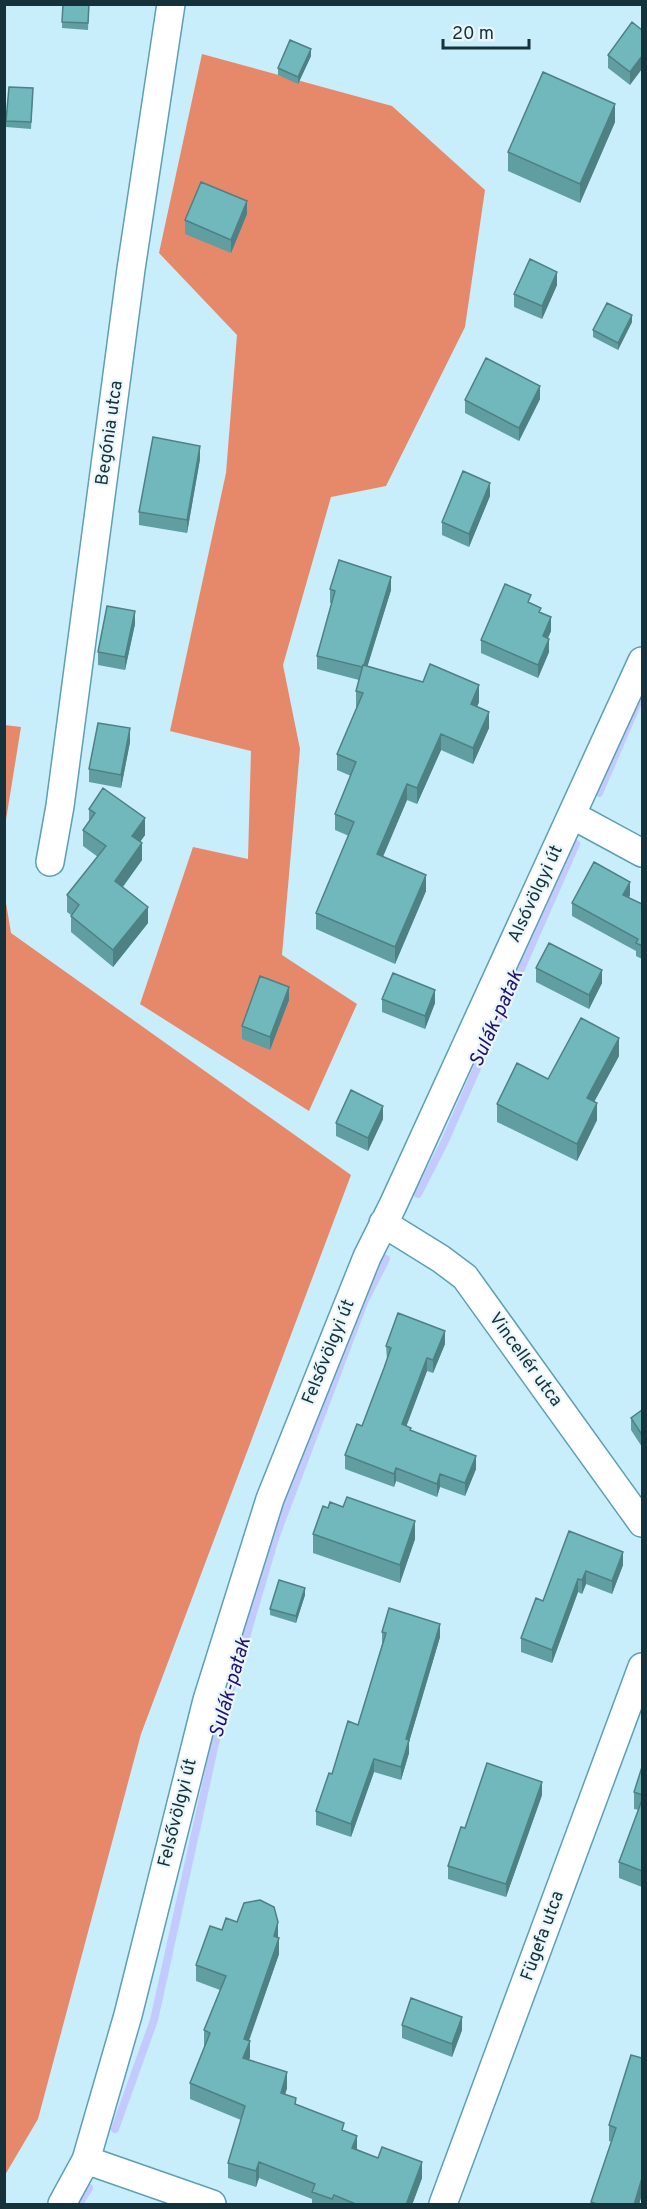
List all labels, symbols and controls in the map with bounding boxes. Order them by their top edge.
scale bar [443,12,528,50]
text: 20 m [452,23,494,46]
street label: Begónia utca [91,379,129,487]
street label: Alsóvölgyi út [503,842,569,946]
water label: Sulák-patak [464,966,530,1071]
street label: Felsővölgyi út [298,1296,360,1408]
street label: Vincellér utca [483,1308,567,1412]
water label: Sulák-patak [204,1634,258,1741]
street label: Felsővölgyi út [153,1756,203,1870]
street label: Fügefa utca [516,1888,570,1984]

